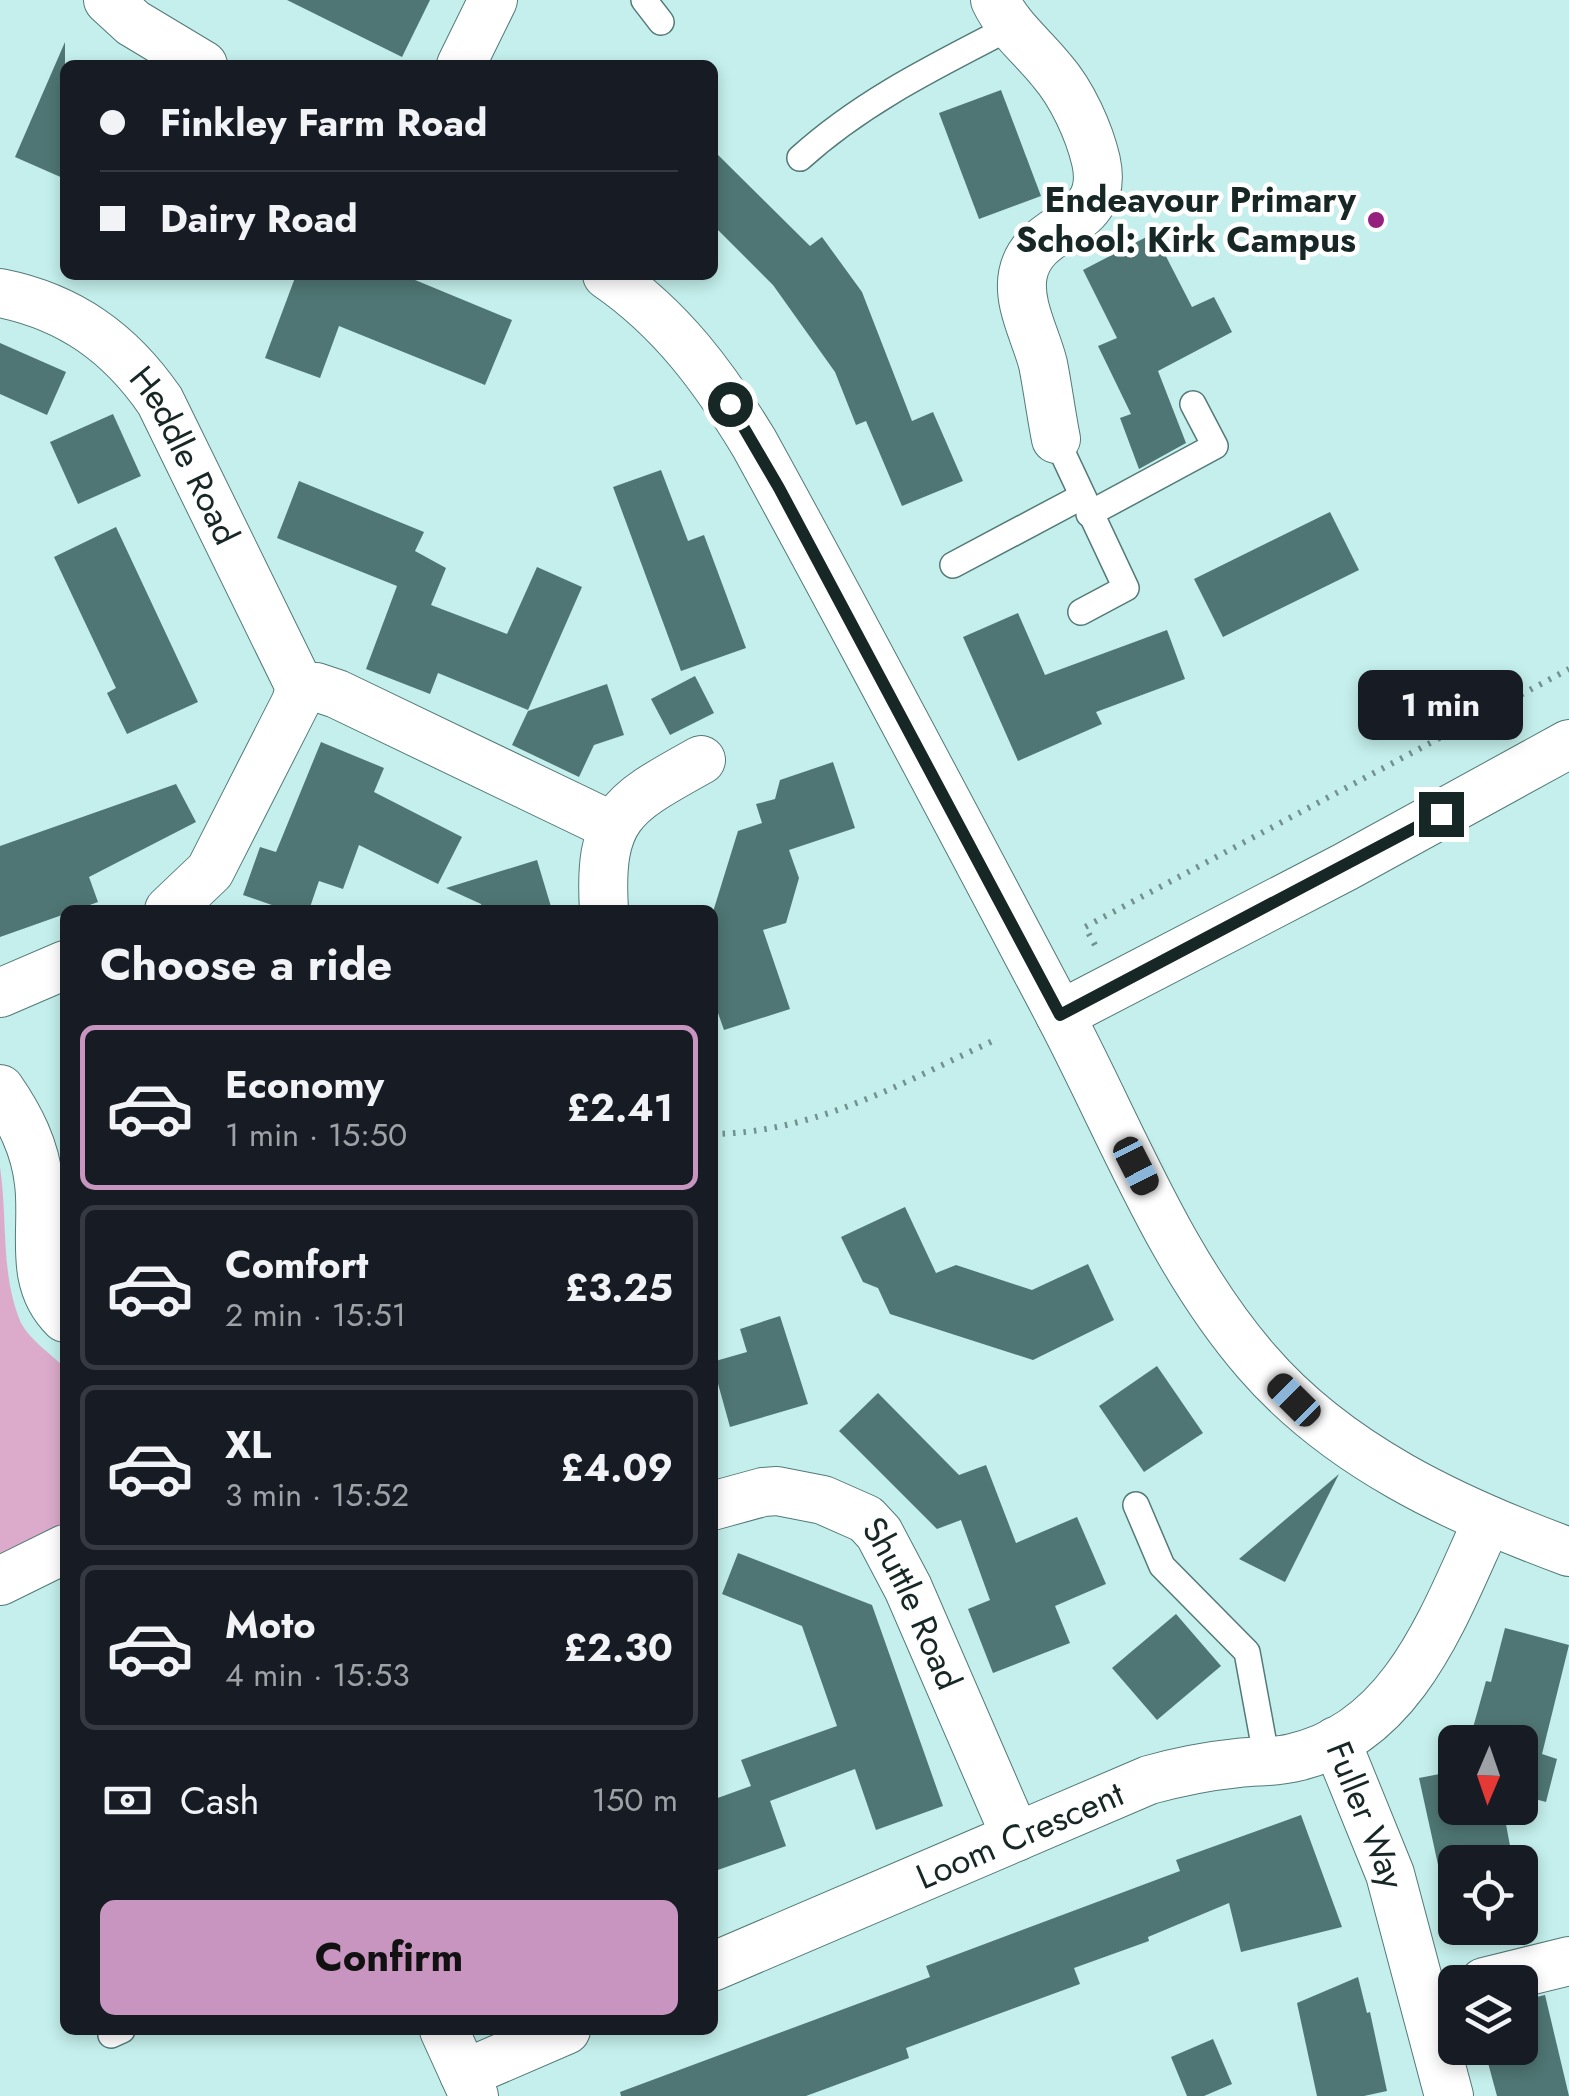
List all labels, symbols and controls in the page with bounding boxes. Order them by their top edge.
text: Finkley Farm Road [160,95,487,150]
place label: Endeavour Primary School: Kirk Campus [1015,175,1357,265]
text: Dairy Road [160,191,358,246]
marker: Endeavour Primary School: Kirk Campus [1365,209,1387,231]
street label: Heddle Road [118,355,252,553]
route start [708,382,753,427]
callout: 1 min [1358,669,1524,739]
text: 1 min [1401,682,1480,728]
route end [1419,792,1464,837]
text: Choose a ride [100,932,392,997]
text: Economy [225,1057,384,1112]
icon: car [105,1063,195,1153]
text: £2.41 [567,1080,673,1135]
text: 1 min · 15:50 [225,1112,407,1158]
car [1109,1132,1163,1200]
text: Comfort [225,1237,368,1292]
icon: car [105,1243,195,1333]
text: £3.25 [565,1260,673,1315]
text: 2 min · 15:51 [225,1292,406,1338]
car [1262,1368,1326,1432]
text: XL [225,1417,271,1472]
icon: car [105,1423,195,1513]
text: £4.09 [560,1440,673,1495]
text: 3 min · 15:52 [225,1472,409,1518]
street label: Shuttle Road [851,1505,974,1697]
text: Moto [225,1597,316,1652]
icon: car [105,1603,195,1693]
text: £2.30 [564,1620,673,1675]
text: 4 min · 15:53 [225,1652,410,1698]
north arrow [1438,1725,1538,1825]
map controls [1438,1725,1538,2065]
street label: Fuller Way [1314,1734,1418,1895]
street label: Loom Crescent [909,1769,1132,1902]
icon: cash [100,1773,155,1828]
text: Cash [180,1773,260,1828]
text: 150 m [592,1777,678,1823]
button: locate [1438,1845,1538,1945]
button: Confirm [100,1900,678,2015]
button: layers [1438,1965,1538,2065]

